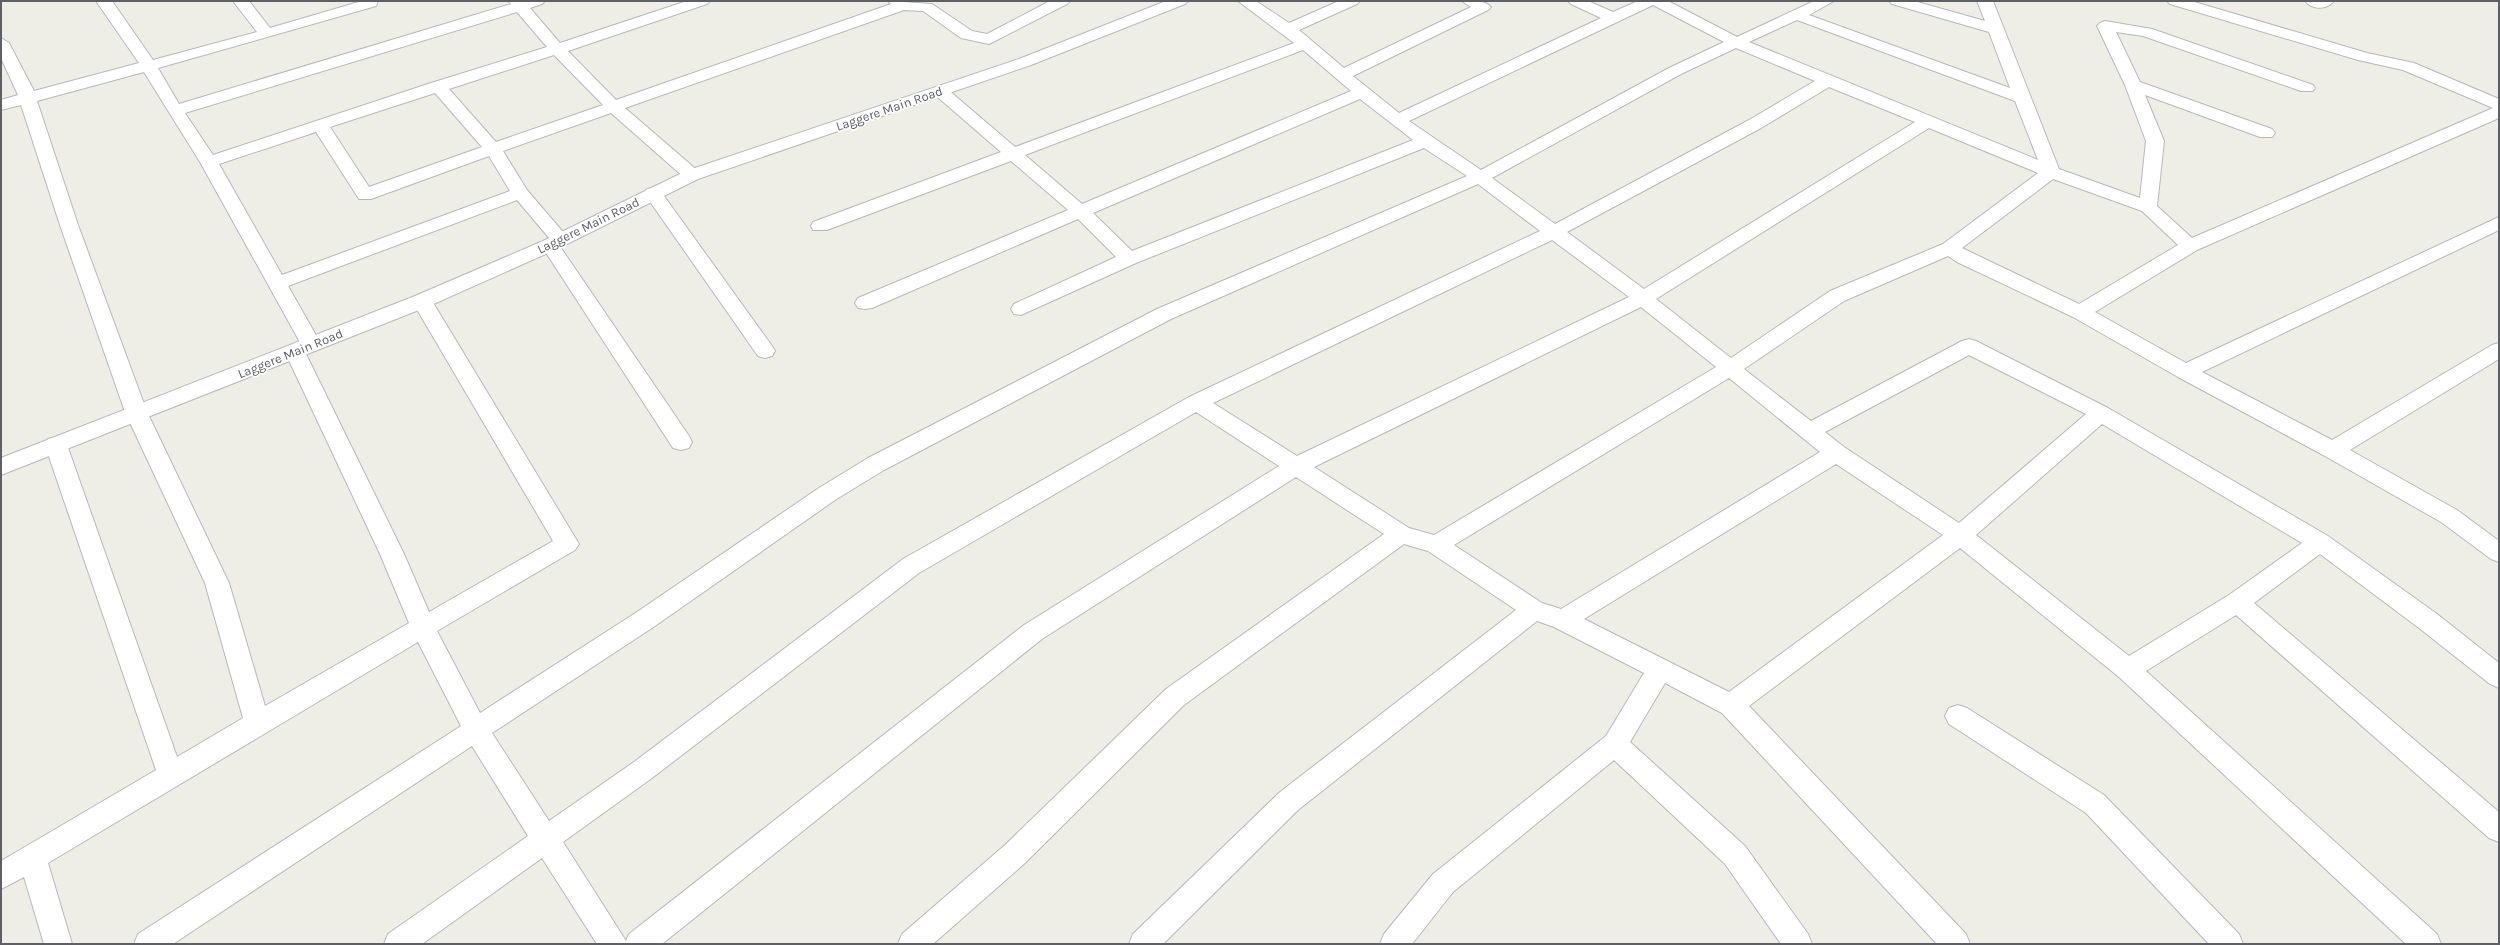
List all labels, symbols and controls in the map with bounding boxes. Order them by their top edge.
street label: Laggere Main Road [834,83,945,134]
street label: Laggere Main Road [535,194,642,257]
street label: Laggere Main Road [235,326,345,381]

